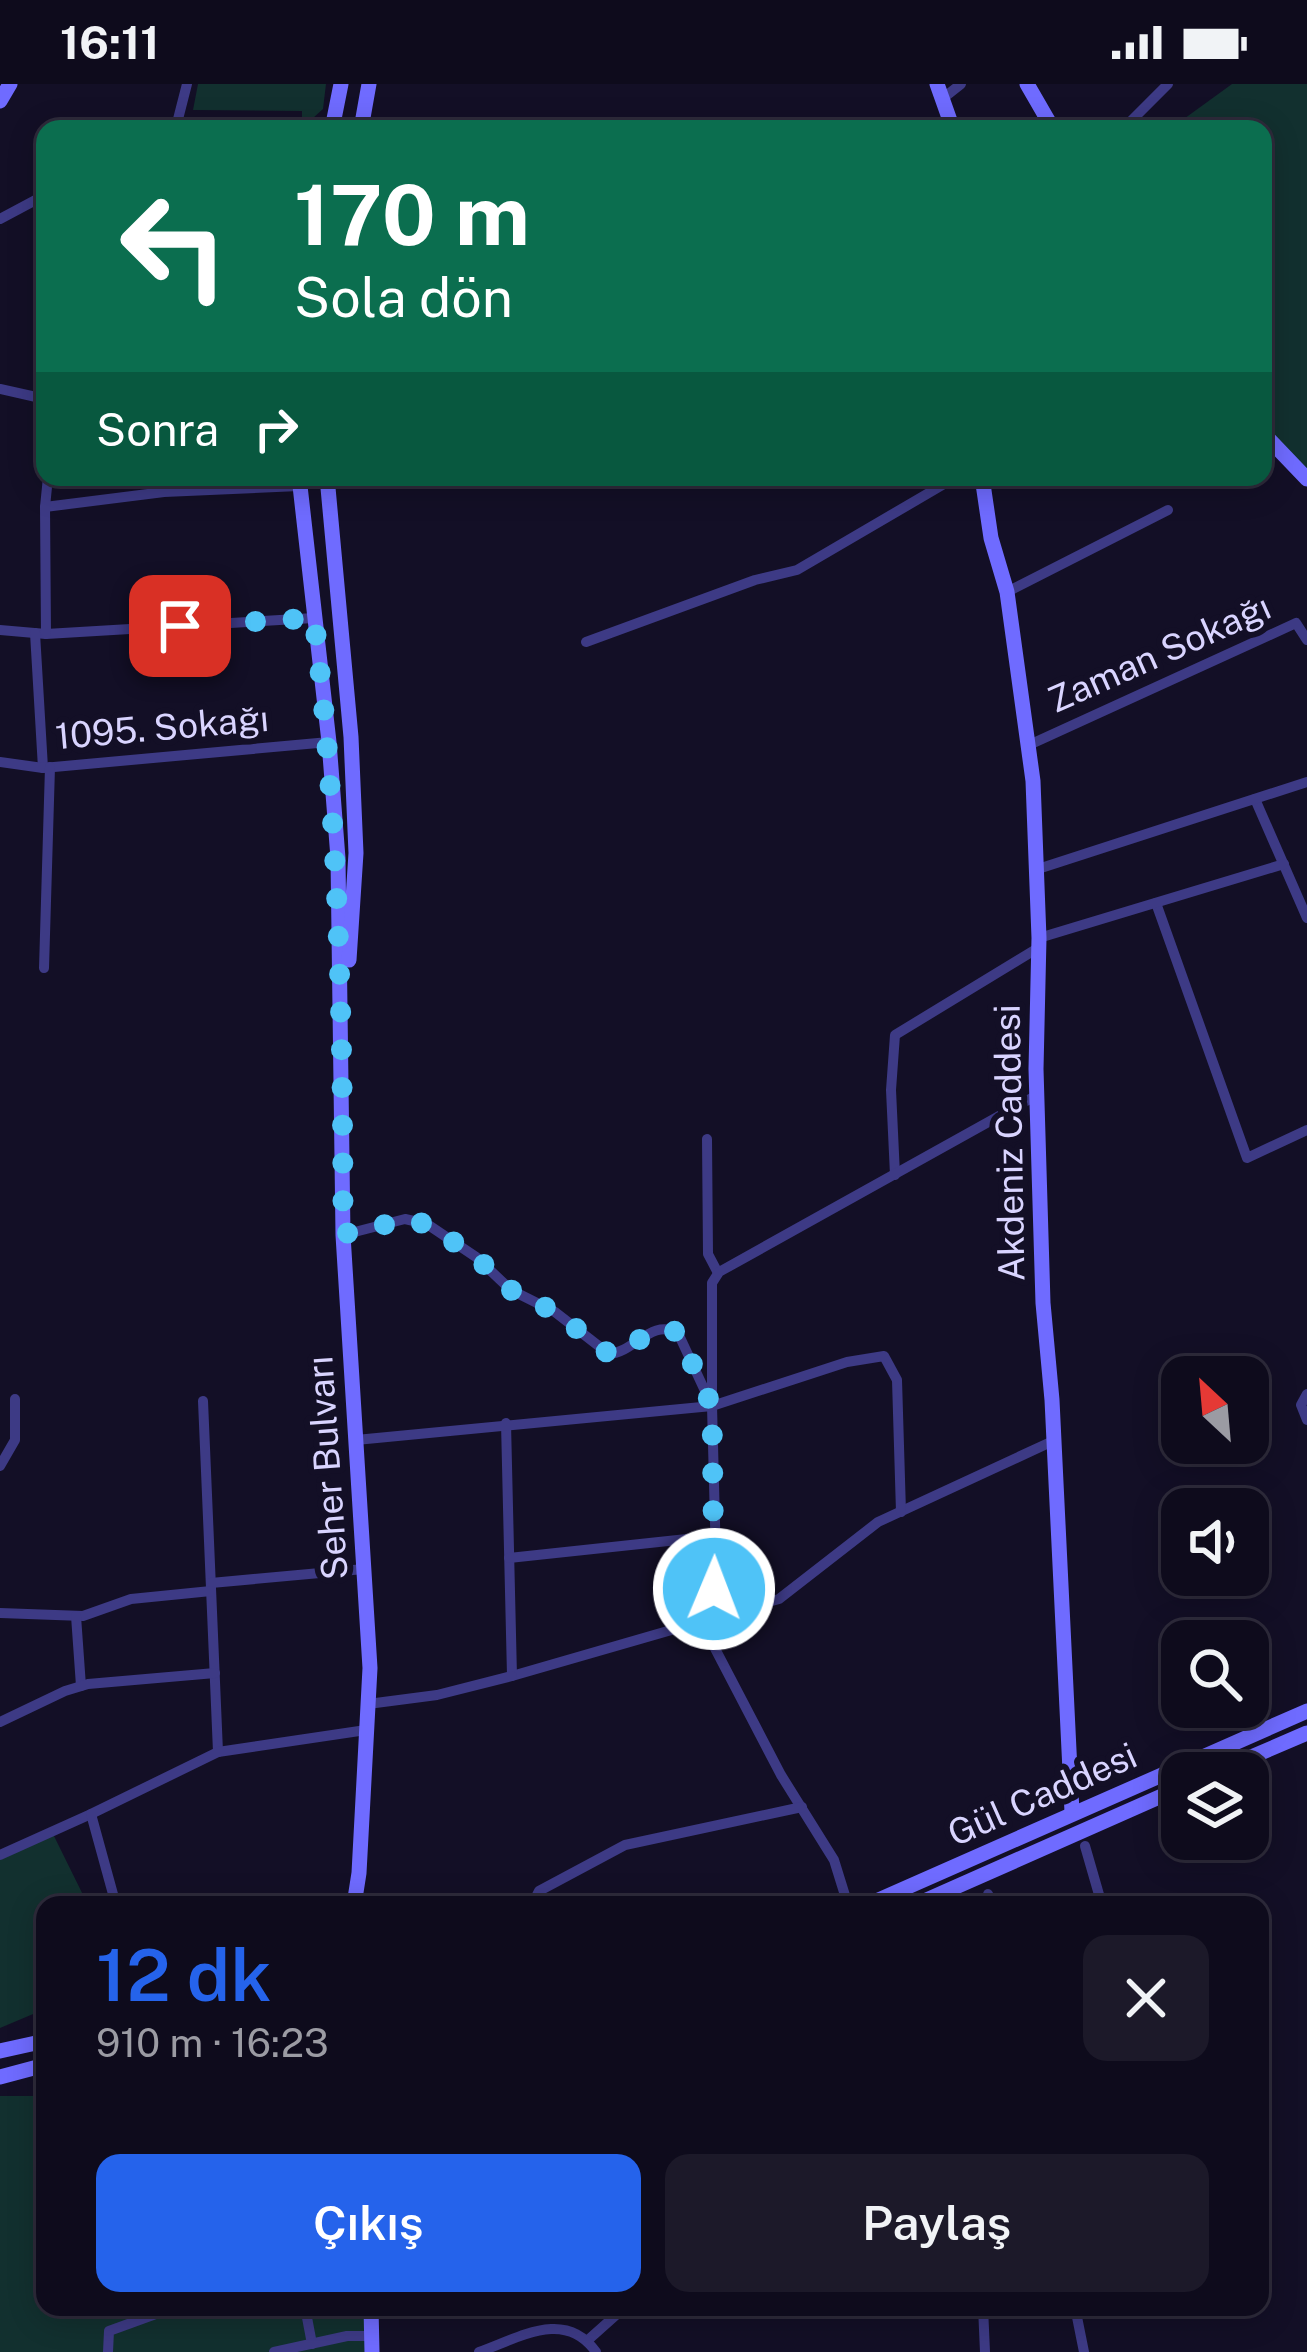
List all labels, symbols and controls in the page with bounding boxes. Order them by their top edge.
text: 16:11 [60,16,160,69]
text: 170 m [294,165,530,264]
icon: left [96,168,252,324]
text: Sola dön [294,266,513,329]
icon: right [243,396,309,462]
text: Sonra [96,403,219,456]
pin [129,575,231,677]
street label: Zaman Sokağı [1041,585,1277,721]
icon: arrive [147,593,213,659]
street label: 1095. Sokağı [54,697,270,757]
street label: Akdeniz Caddesi [986,1004,1032,1282]
street label: Seher Bulvarı [298,1355,356,1581]
north arrow [1161,1356,1269,1464]
map controls [1161,1356,1269,1860]
button: sound [1161,1488,1269,1596]
position arrow [651,1526,777,1652]
button: search [1161,1620,1269,1728]
street label: Gül Caddesi [941,1734,1143,1854]
button: layers [1161,1752,1269,1860]
text: 12 dk [96,1933,272,2017]
button: close [1083,1935,1209,2061]
text: 910 m · 16:23 [96,2020,329,2066]
button: Çıkış [96,2154,641,2292]
button: Paylaş [665,2154,1209,2292]

